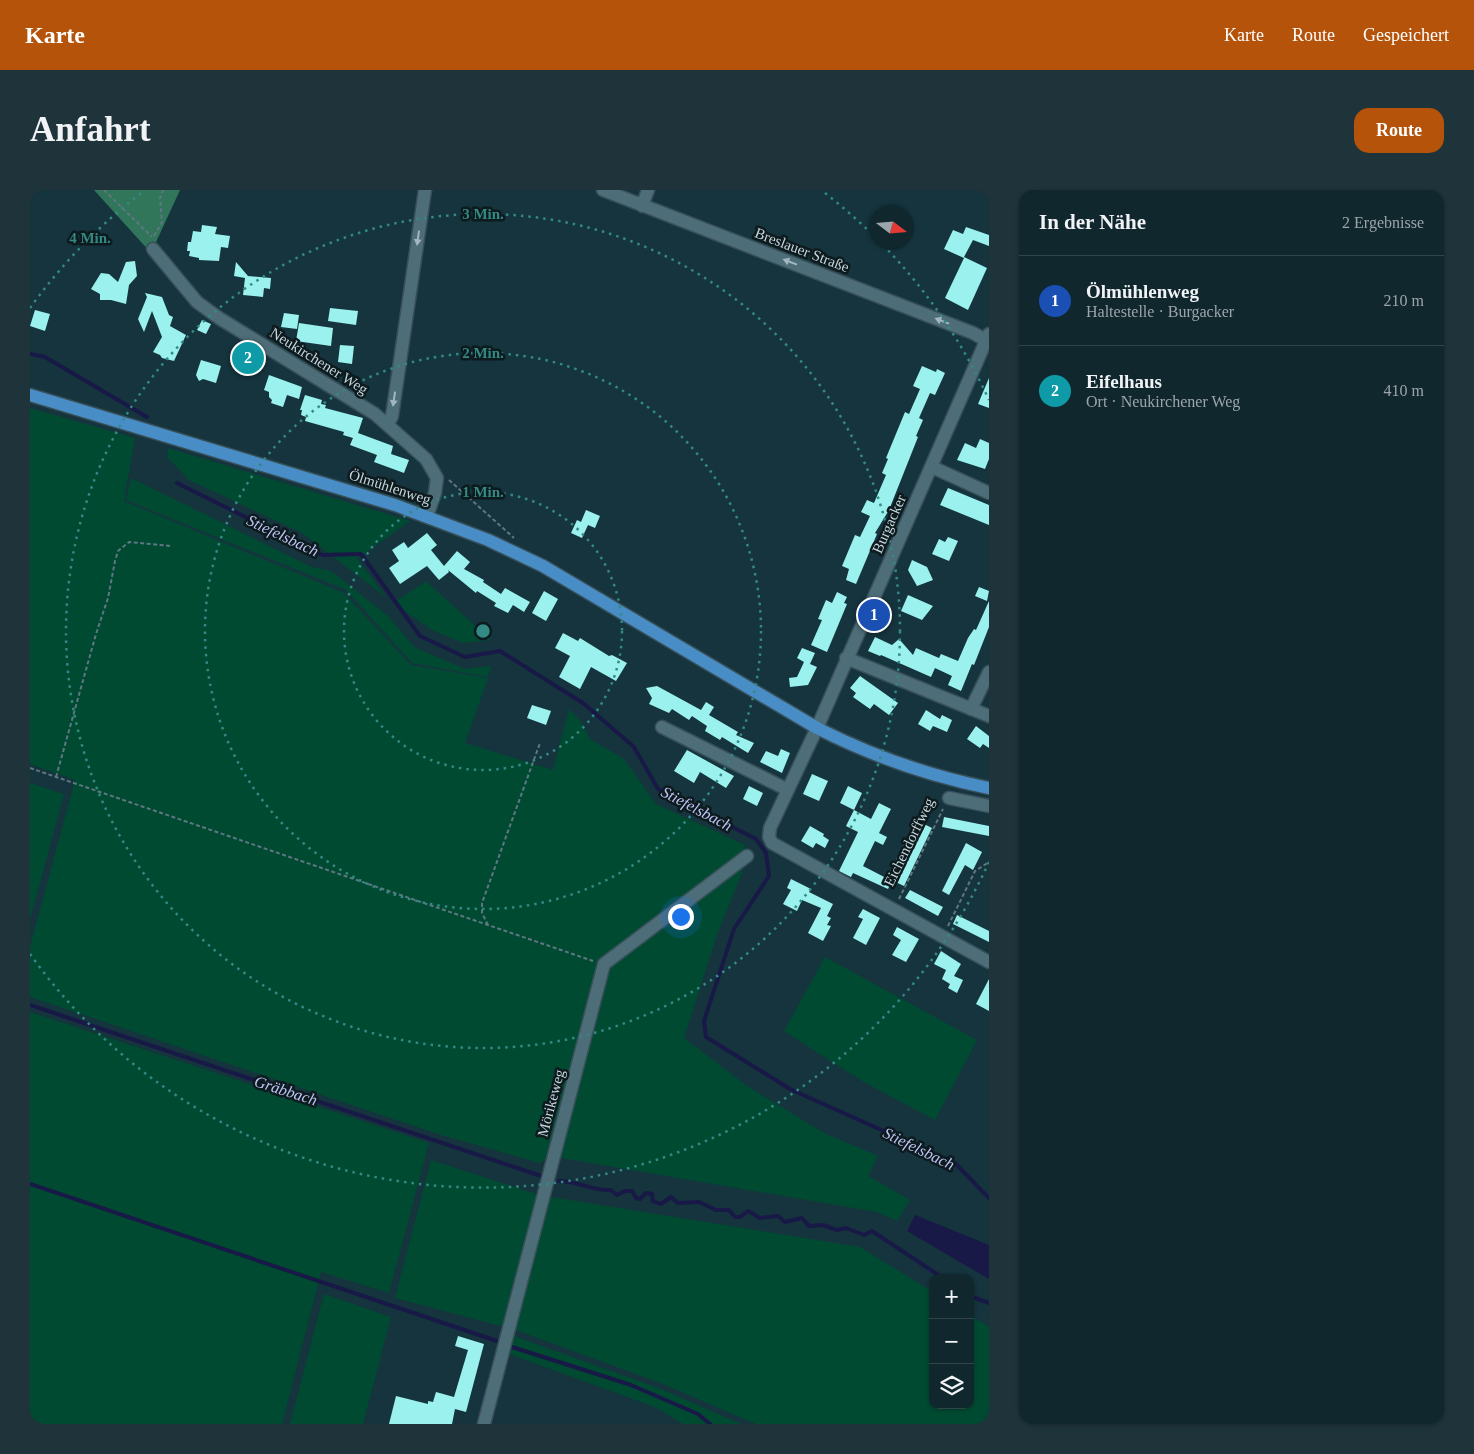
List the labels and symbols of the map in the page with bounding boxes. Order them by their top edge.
north arrow [869,205,914,250]
text: 3 Min. [462,206,504,222]
street label: Breslauer Straße [753,225,852,275]
text: 4 Min. [69,230,111,246]
one-way arrow [414,231,422,247]
one-way arrow [783,258,797,266]
one-way arrow [934,317,949,324]
street label: Neukirchener Weg [267,324,371,398]
pin: 2 [232,339,264,377]
text: 2 Min. [462,345,504,361]
one-way arrow [390,391,398,407]
street label: Ölmühlenweg [347,466,433,508]
text: 1 Min. [462,484,504,500]
street label: Burgacker [869,492,909,556]
water label: Stiefelsbach [244,511,321,560]
pin: 1 [858,596,890,634]
centre of rings [474,622,492,640]
water label: Stiefelsbach [658,783,735,835]
street label: Eichendorffweg [881,795,938,889]
your location [668,904,694,930]
street label: Mörikeweg [534,1067,568,1138]
water label: Gräbbach [252,1072,319,1109]
water label: Stiefelsbach [880,1124,957,1174]

